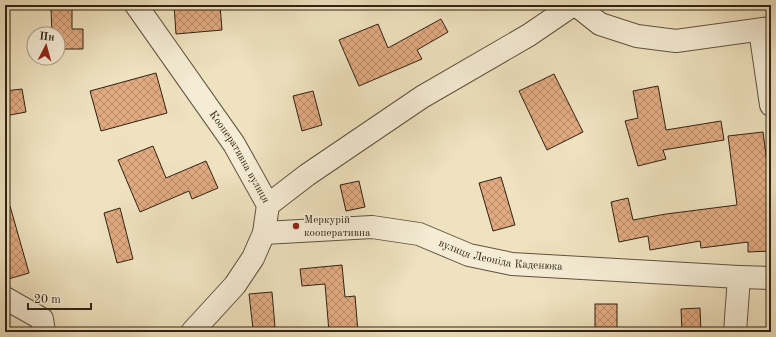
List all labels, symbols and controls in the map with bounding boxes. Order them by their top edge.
north arrow [26,26,66,66]
text: Пн [39,31,55,44]
street label: Кооперативна вулиця [207,109,271,205]
place label: Меркурій кооперативна [304,215,371,239]
marker: Меркурій кооперативна [291,221,301,231]
street label: вулиця Леоніда Каденюка [437,237,563,272]
scale bar [28,285,91,311]
text: 20 m [34,294,61,306]

